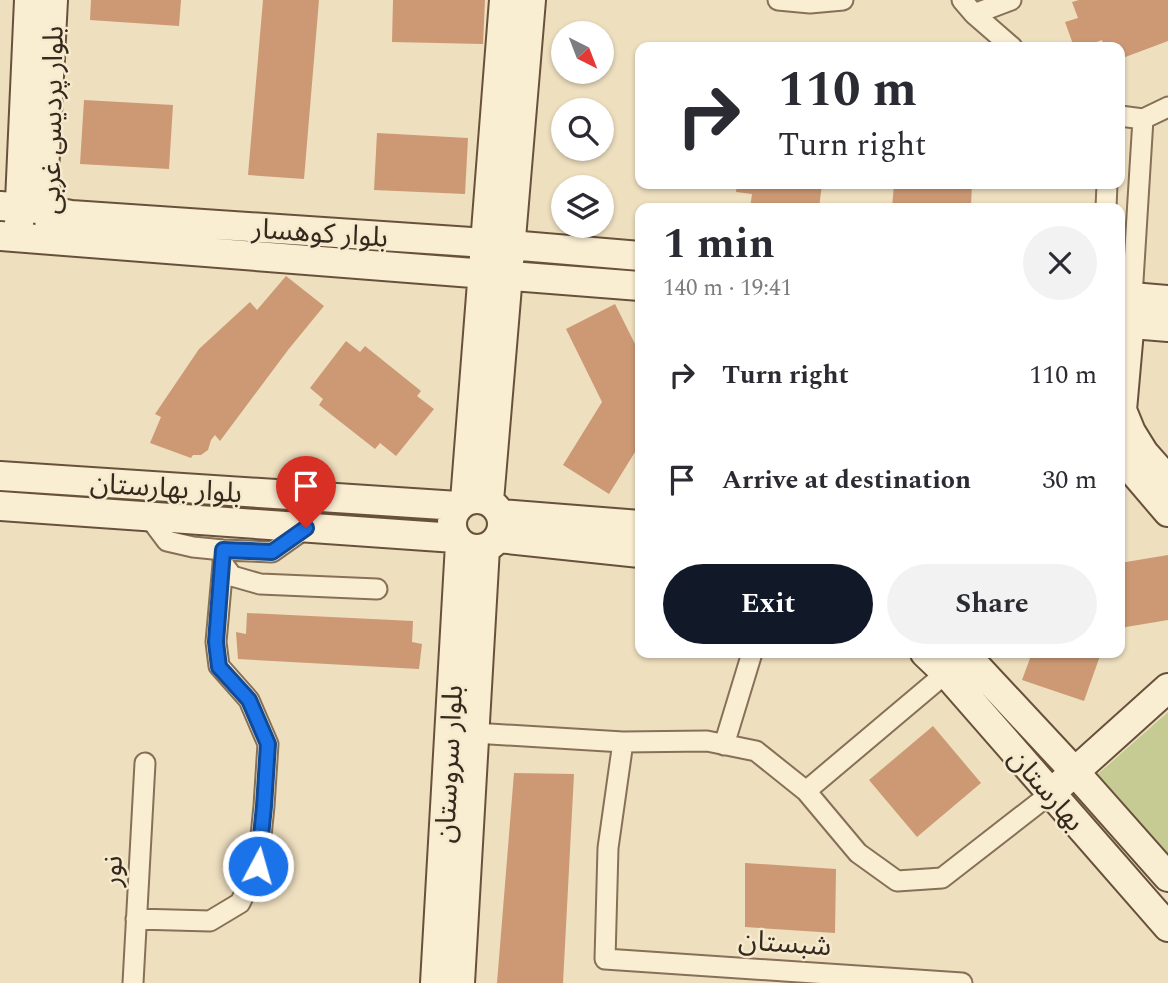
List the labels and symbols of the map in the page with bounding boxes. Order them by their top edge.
north arrow [551,21,614,84]
street label: بلوار پردیس غربی [29,25,76,215]
street label: بلوار کوهسار [249,207,389,260]
pin [276,456,336,528]
street label: بلوار بهارستان [89,462,243,515]
street label: بلوار سروستان [424,684,475,844]
street label: بهارستان [997,739,1095,841]
position arrow [221,829,295,903]
street label: نور [90,854,135,889]
street label: شبستان [737,919,833,968]

